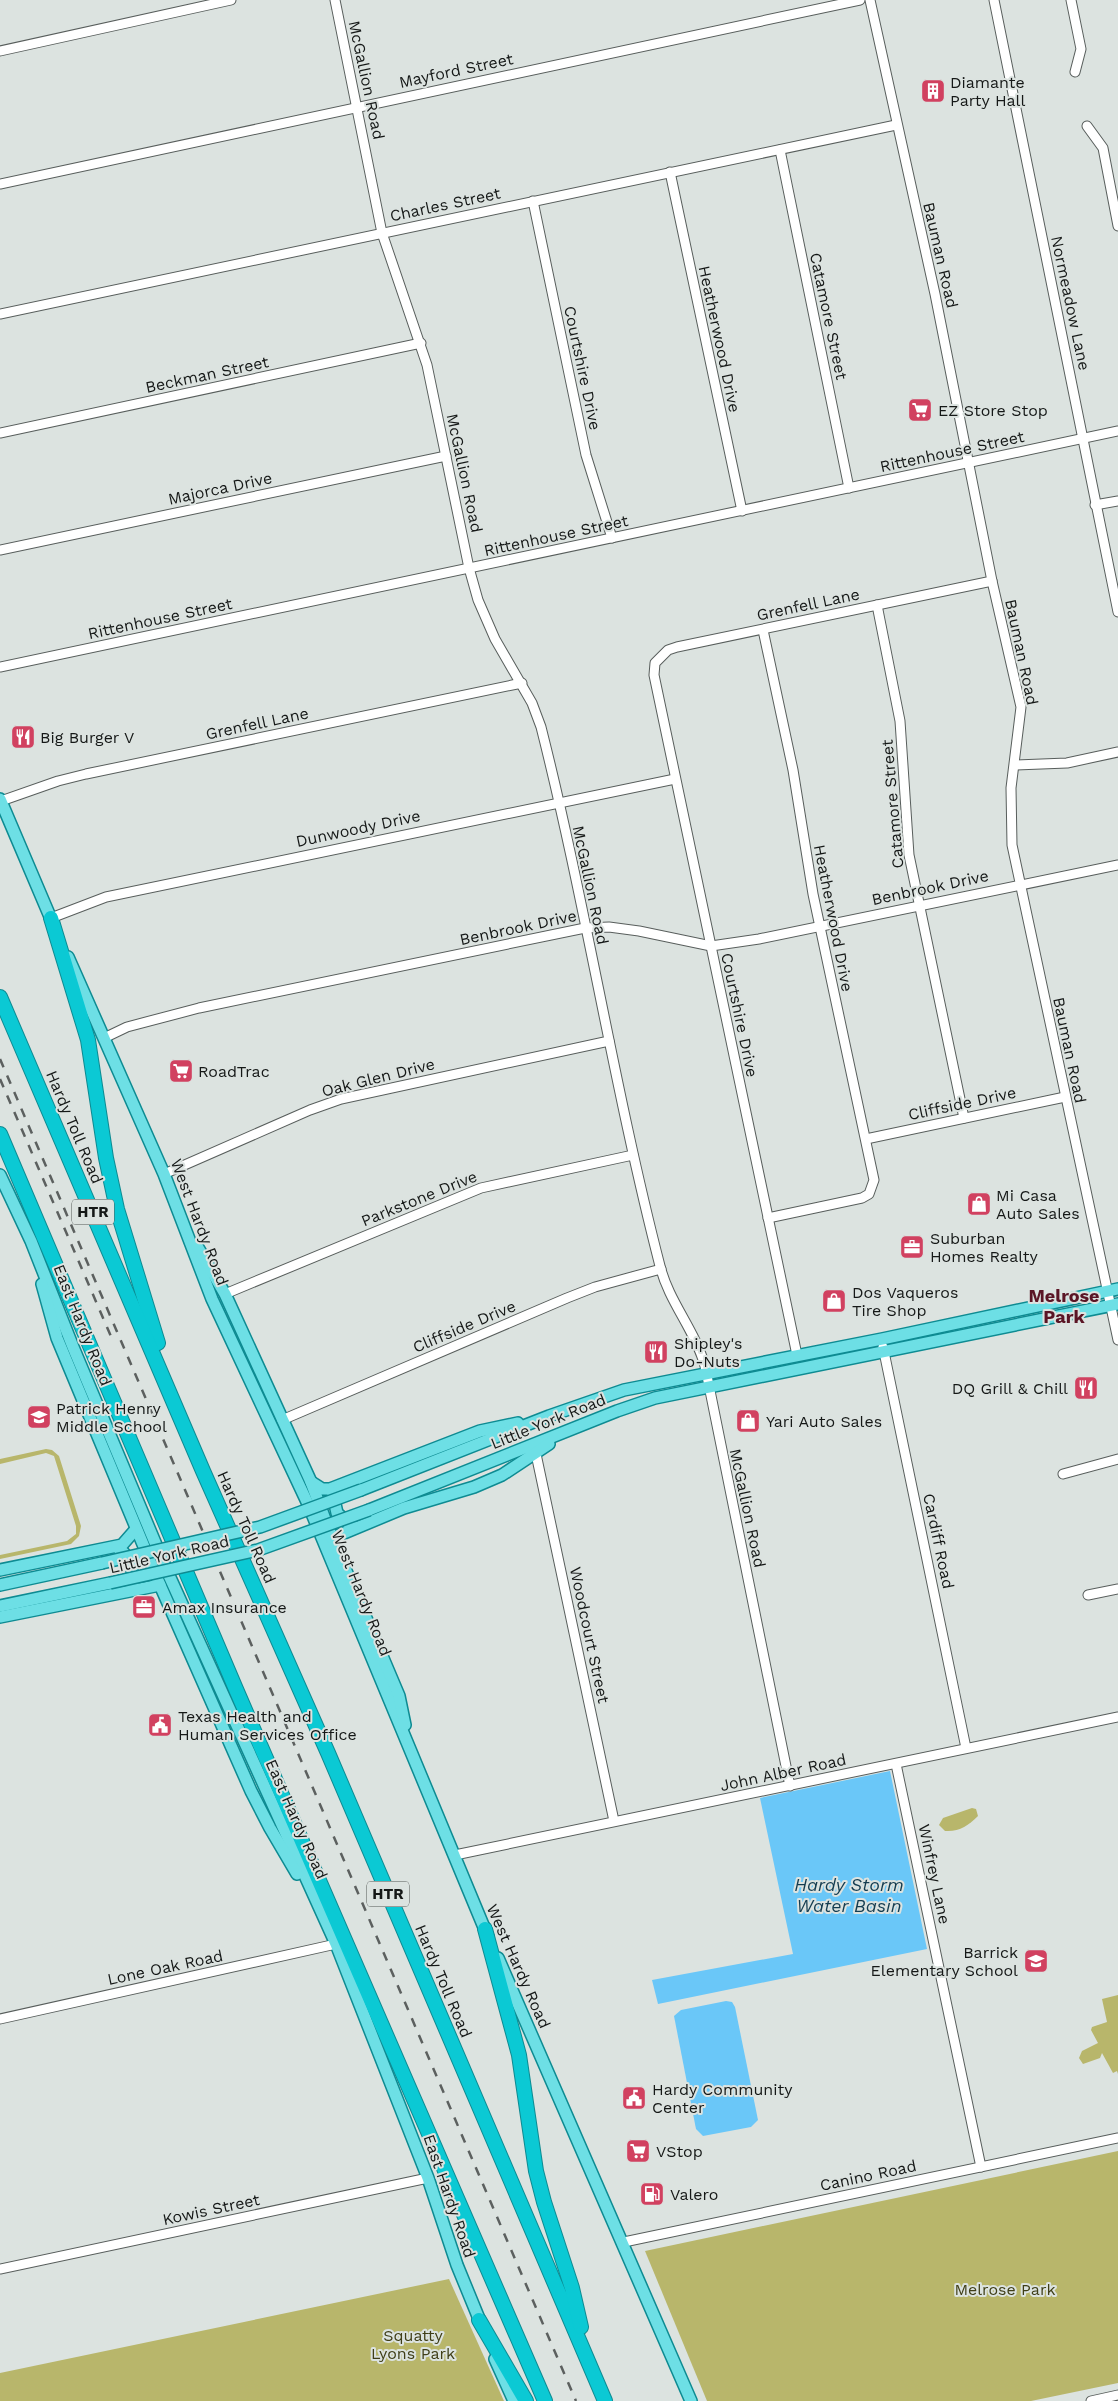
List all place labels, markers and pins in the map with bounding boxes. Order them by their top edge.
place label: Diamante Party Hall [950,73,1025,110]
building icon: Diamante Party Hall [920,78,946,104]
supermarket icon: EZ Store Stop [907,397,933,423]
place label: EZ Store Stop [938,401,1048,420]
restaurant icon: Big Burger V [10,724,36,750]
place label: Big Burger V [40,728,134,747]
supermarket icon: RoadTrac [168,1058,194,1084]
place label: RoadTrac [198,1062,270,1081]
place label: Mi Casa Auto Sales [996,1186,1080,1223]
shop icon: Mi Casa Auto Sales [966,1191,992,1217]
place label: Suburban Homes Realty [930,1229,1039,1266]
office icon: Suburban Homes Realty [899,1234,925,1260]
place label: Dos Vaqueros Tire Shop [852,1283,958,1320]
shop icon: Dos Vaqueros Tire Shop [821,1288,847,1314]
place label: Shipley's Do-Nuts [674,1334,742,1371]
restaurant icon: Shipley's Do-Nuts [643,1339,669,1365]
restaurant icon: DQ Grill & Chill [1073,1375,1099,1401]
place label: DQ Grill & Chill [952,1379,1068,1398]
place label: Patrick Henry Middle School [56,1399,167,1436]
school or university icon: Patrick Henry Middle School [26,1404,52,1430]
shop icon: Yari Auto Sales [735,1408,761,1434]
place label: Yari Auto Sales [766,1412,882,1431]
office icon: Amax Insurance [131,1594,157,1620]
place label: Amax Insurance [162,1598,287,1617]
place label: Texas Health and Human Services Office [178,1707,357,1744]
public building icon: Texas Health and Human Services Office [147,1712,173,1738]
place label: Barrick Elementary School [871,1943,1018,1980]
school or university icon: Barrick Elementary School [1023,1948,1049,1974]
place label: Hardy Community Center [652,2080,793,2117]
public building icon: Hardy Community Center [621,2085,647,2111]
supermarket icon: VStop [625,2138,651,2164]
place label: VStop [656,2142,703,2161]
fuel station icon: Valero [639,2181,665,2207]
place label: Valero [670,2185,718,2204]

